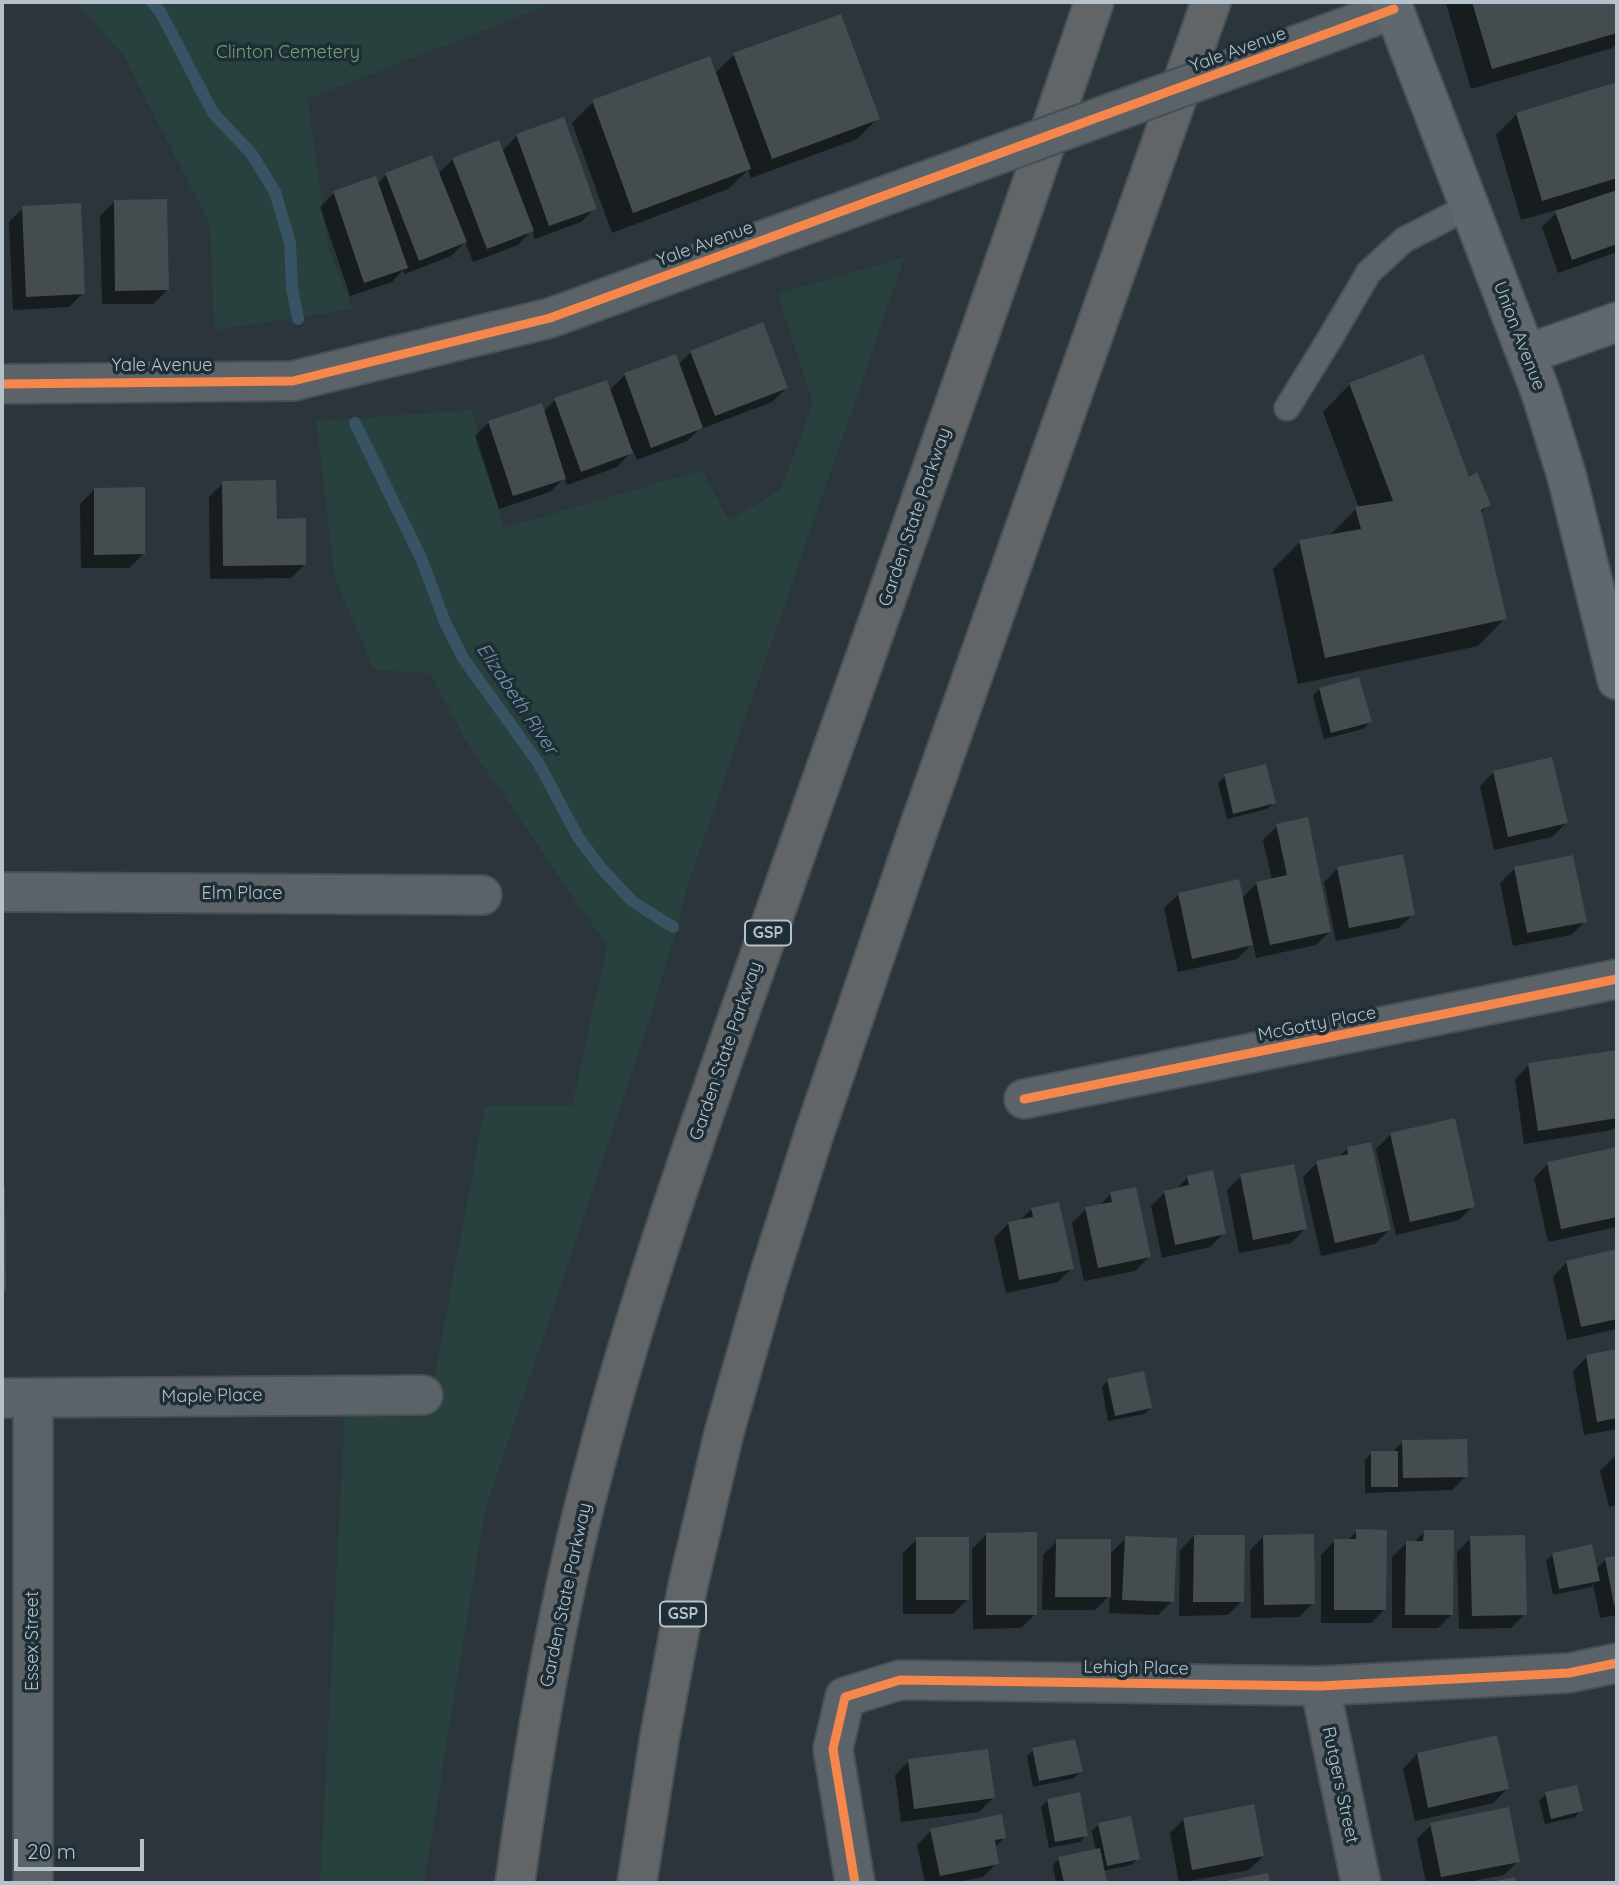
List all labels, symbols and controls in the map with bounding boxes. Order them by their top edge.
street label: Yale Avenue [1187,23,1289,77]
park label: Clinton Cemetery [216,42,360,64]
street label: Yale Avenue [654,217,756,271]
street label: Union Avenue [1488,279,1550,393]
street label: Yale Avenue [112,355,212,377]
street label: Garden State Parkway [874,425,956,609]
water label: Elizabeth River [471,639,563,759]
street label: Elm Place [202,883,282,905]
road number: GSP [745,920,791,945]
street label: Garden State Parkway [685,959,767,1143]
street label: McGotty Place [1256,1002,1378,1046]
street label: Maple Place [161,1384,263,1408]
street label: Garden State Parkway [536,1501,596,1689]
street label: Essex Street [22,1591,44,1691]
road number: GSP [660,1602,706,1626]
street label: Lehigh Place [1083,1656,1189,1680]
street label: Rutgers Street [1317,1725,1363,1845]
scale bar [18,1826,147,1870]
text: 20 m [27,1838,76,1864]

